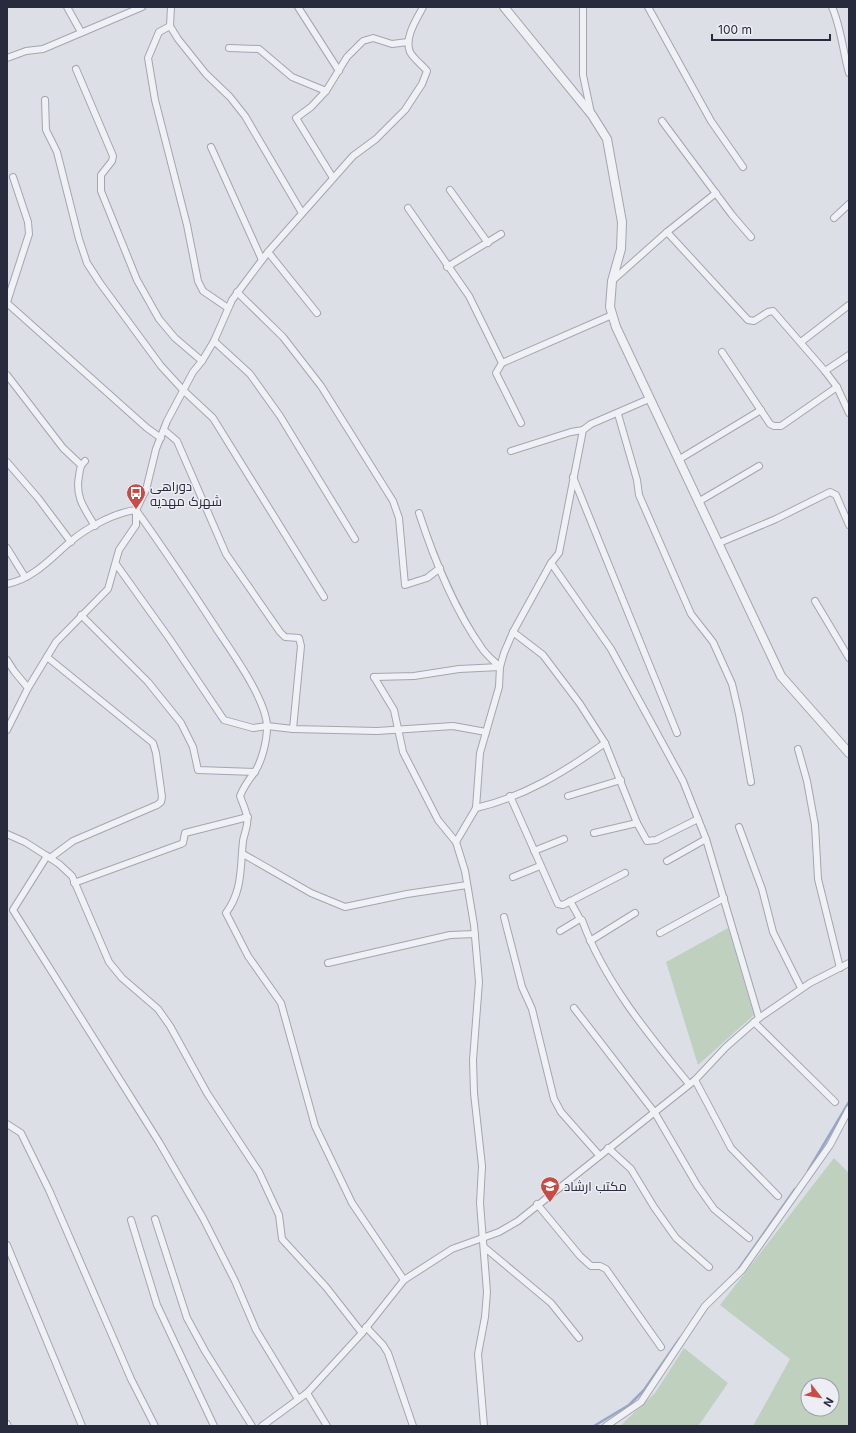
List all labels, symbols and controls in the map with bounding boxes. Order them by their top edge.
scale bar [712,16,830,42]
text: 100 m [718,22,752,37]
place label: دوراهی شهرک مهدیه [150,478,222,509]
bus stop icon: دوراهی شهرک مهدیه [125,482,147,510]
school or university icon: مکتب ارشاد [539,1175,561,1203]
place label: مکتب ارشاد [564,1178,627,1194]
north arrow [800,1377,840,1417]
text: N [820,1395,837,1409]

